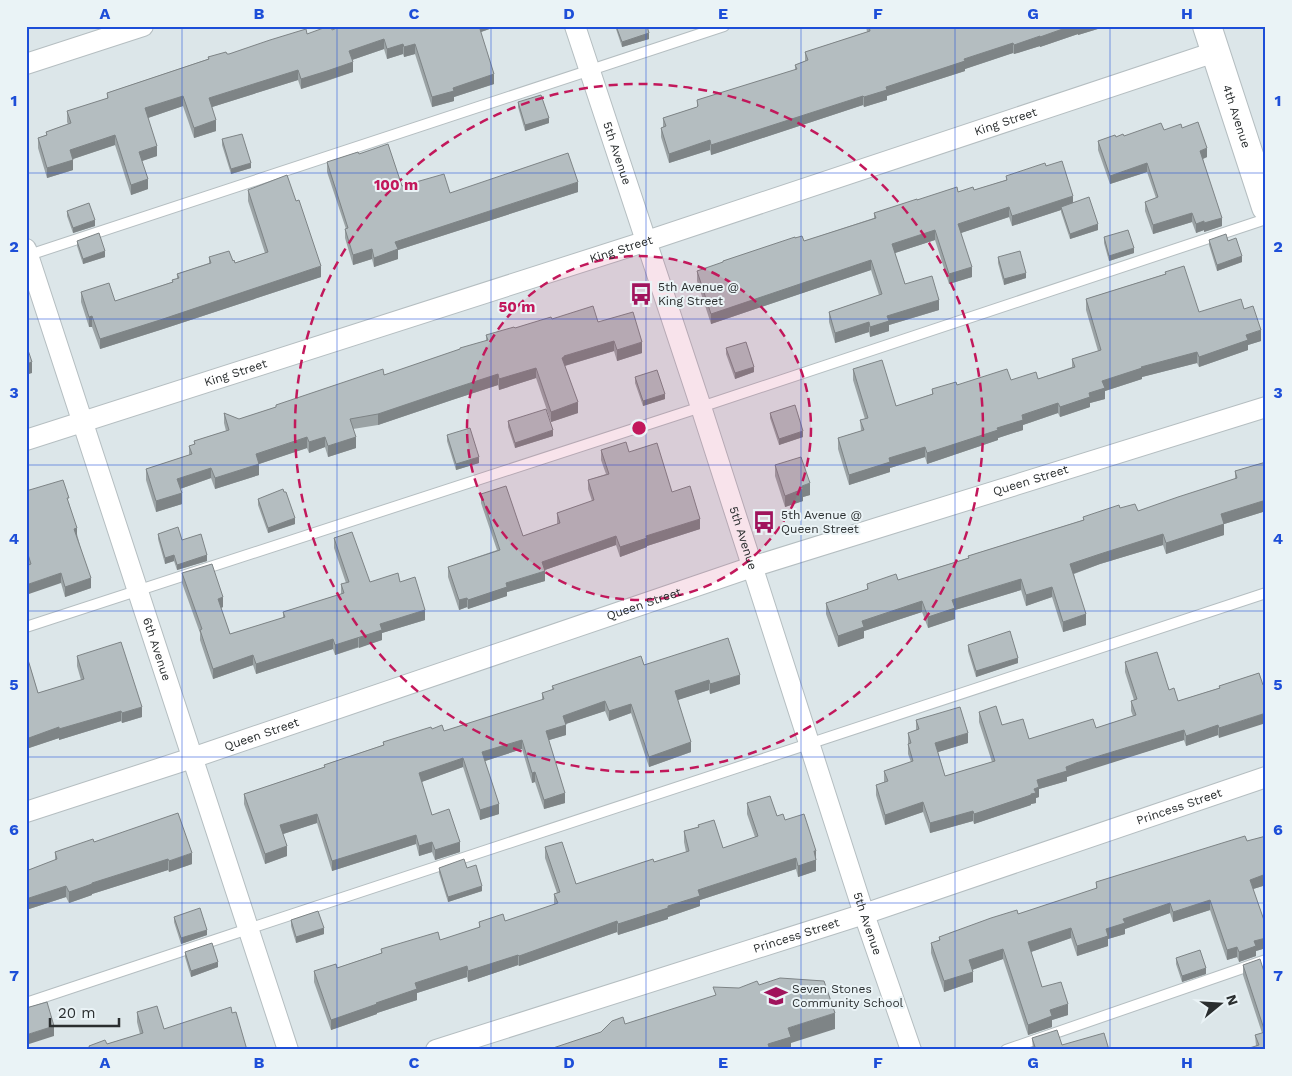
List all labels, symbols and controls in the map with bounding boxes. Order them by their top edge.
text: A [100,4,111,23]
text: B [254,4,265,23]
text: C [409,4,420,23]
text: D [563,4,575,23]
text: E [718,4,728,23]
text: F [873,4,883,23]
text: G [1027,4,1039,23]
text: H [1181,4,1193,23]
street label: 4th Avenue [1220,83,1253,150]
text: 1 [11,91,17,110]
text: 1 [1275,91,1281,110]
street label: King Street [972,105,1039,139]
street label: 5th Avenue [600,120,634,187]
text: 100 m [374,176,418,194]
street label: King Street [588,233,654,266]
text: 2 [9,237,19,256]
text: 2 [1273,237,1283,256]
place label: 5th Avenue @ King Street [658,280,739,308]
bus stop icon: 5th Avenue @ King Street [628,281,654,307]
text: 50 m [499,298,535,316]
street label: King Street [202,356,269,389]
text: 3 [9,383,19,402]
text: 3 [1273,383,1283,402]
centre of rings [630,419,648,437]
street label: Queen Street [991,462,1070,499]
street label: 5th Avenue [726,505,760,572]
place label: 5th Avenue @ Queen Street [781,508,862,536]
bus stop icon: 5th Avenue @ Queen Street [751,509,777,535]
text: 4 [9,529,19,548]
text: 4 [1273,529,1283,548]
street label: Queen Street [605,585,683,623]
street label: 6th Avenue [140,616,174,683]
text: 5 [9,675,19,694]
text: 5 [1273,675,1283,694]
street label: Queen Street [222,715,301,754]
street label: Princess Street [1135,786,1224,828]
text: 6 [9,820,19,839]
text: 6 [1273,820,1283,839]
street label: 5th Avenue [850,890,885,957]
street label: Princess Street [751,915,841,956]
text: 7 [9,966,19,985]
text: 7 [1273,966,1283,985]
north arrow [1194,978,1244,1028]
place label: Seven Stones Community School [792,982,904,1010]
school or university icon: Seven Stones Community School [763,983,789,1009]
text: N [1223,993,1242,1007]
scale bar [50,996,119,1028]
text: 20 m [58,1004,96,1022]
text: A [100,1053,111,1072]
text: B [254,1053,265,1072]
text: C [409,1053,420,1072]
text: D [563,1053,575,1072]
text: E [718,1053,728,1072]
text: F [873,1053,883,1072]
text: G [1027,1053,1039,1072]
text: H [1181,1053,1193,1072]

